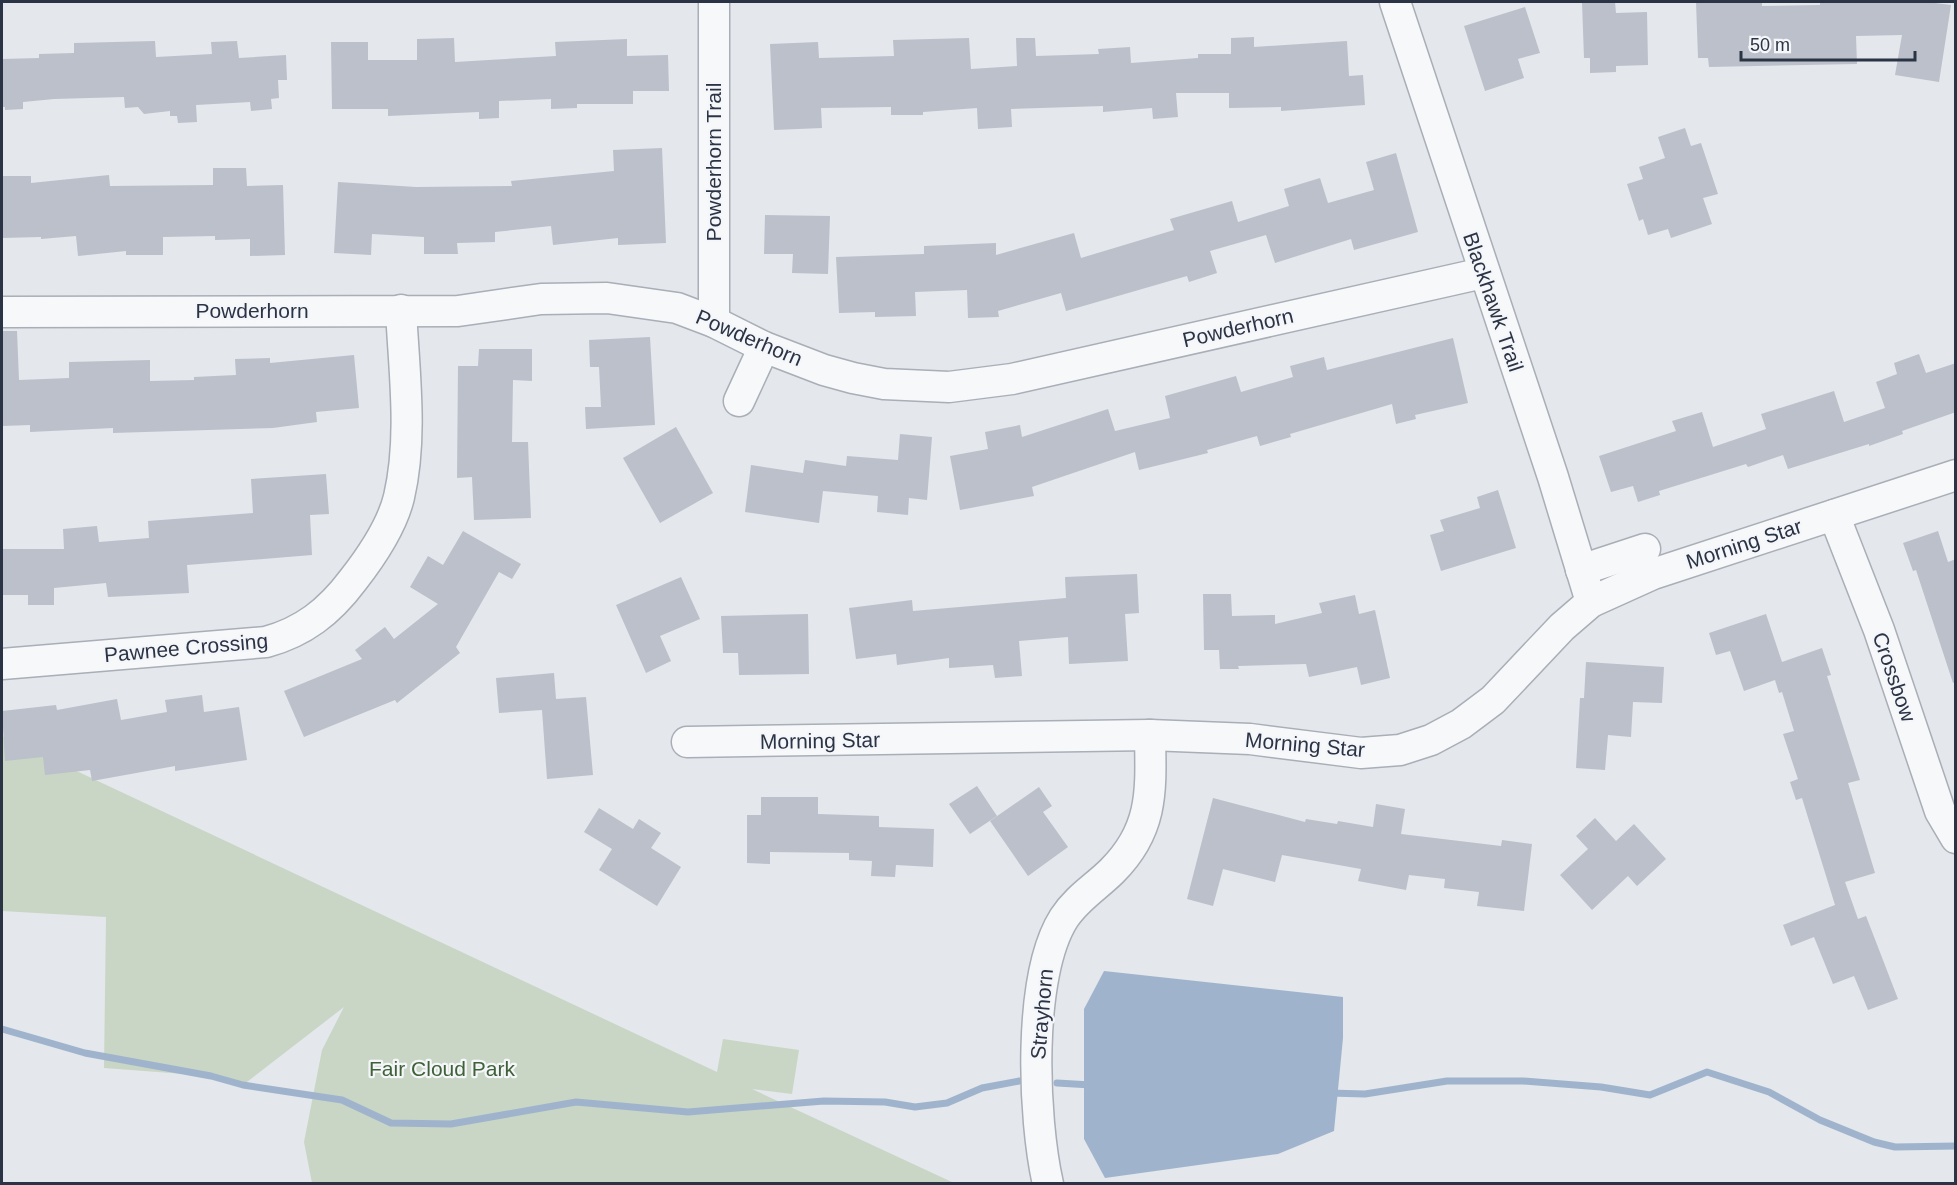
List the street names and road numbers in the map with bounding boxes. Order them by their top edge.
street label: Powderhorn Trail [702,83,725,241]
street label: Blackhawk Trail [1459,229,1528,375]
street label: Powderhorn [195,299,309,322]
street label: Powderhorn [1180,304,1296,351]
street label: Powderhorn [693,305,806,370]
street label: Morning Star [1683,514,1805,573]
street label: Pawnee Crossing [103,629,269,666]
street label: Crossbow [1868,629,1921,726]
street label: Morning Star [760,728,880,753]
street label: Morning Star [1244,728,1366,761]
street label: Strayhorn [1026,968,1057,1060]

